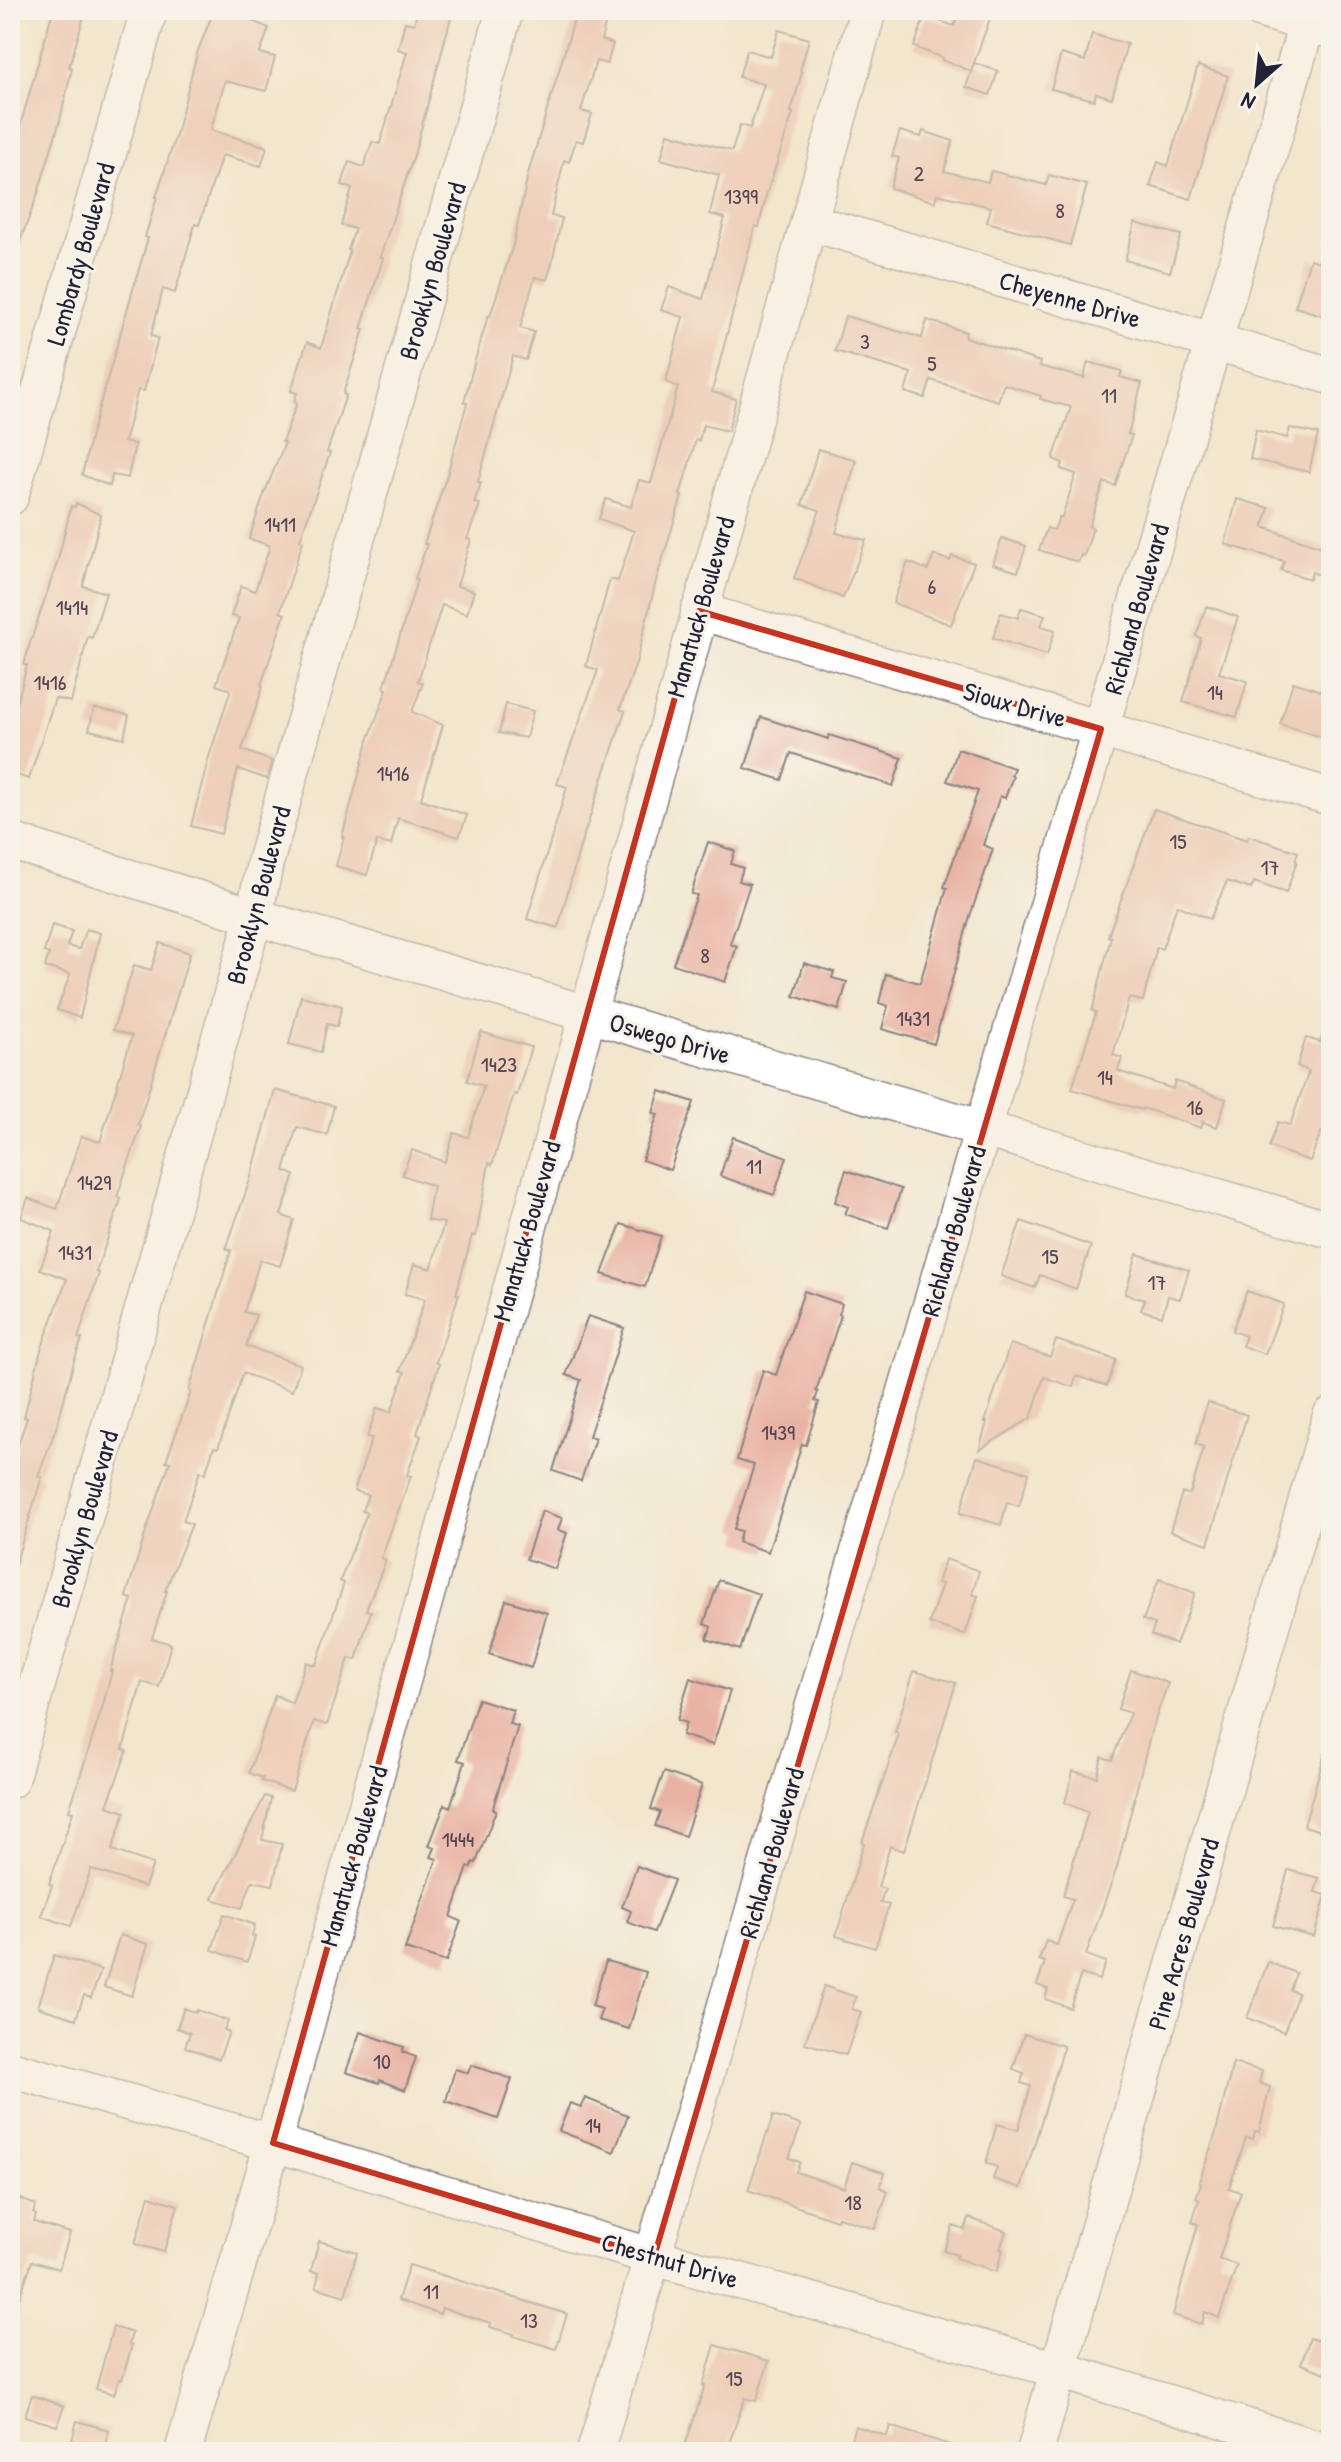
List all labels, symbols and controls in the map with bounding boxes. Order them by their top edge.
north arrow [1217,44,1297,124]
text: N [1236,86,1260,118]
house number: 2 [914,158,925,188]
street label: Lombardy Boulevard [37,159,123,349]
street label: Brooklyn Boulevard [390,178,474,364]
house number: 1399 [724,181,758,211]
house number: 8 [1055,195,1065,225]
street label: Cheyenne Drive [995,262,1145,336]
house number: 3 [860,326,870,356]
house number: 5 [927,348,937,378]
house number: 11 [1101,380,1117,410]
house number: 1411 [264,509,296,539]
street label: Manatuck Boulevard [658,513,742,701]
street label: Richland Boulevard [1095,520,1177,698]
house number: 6 [928,571,937,601]
house number: 1414 [56,592,88,622]
house number: 1416 [33,667,67,697]
street label: Sioux Drive [960,673,1070,735]
house number: 14 [1207,677,1223,707]
house number: 1416 [376,758,410,788]
street label: Brooklyn Boulevard [217,802,299,988]
house number: 15 [1169,826,1187,856]
house number: 17 [1261,852,1279,882]
house number: 8 [700,940,710,970]
house number: 1431 [896,1003,930,1033]
street label: Oswego Drive [606,1004,734,1072]
house number: 1423 [481,1049,517,1079]
house number: 14 [1097,1062,1113,1092]
house number: 16 [1187,1092,1204,1122]
street label: Manatuck Boulevard [484,1137,568,1325]
street label: Richland Boulevard [912,1142,994,1320]
house number: 11 [746,1151,762,1181]
house number: 1429 [77,1167,111,1197]
house number: 1431 [58,1237,92,1267]
house number: 15 [1041,1241,1059,1271]
house number: 17 [1148,1267,1166,1297]
house number: 1439 [761,1417,795,1447]
street label: Brooklyn Boulevard [42,1426,126,1612]
street label: Manatuck Boulevard [311,1762,395,1950]
street label: Richland Boulevard [730,1764,812,1942]
house number: 1444 [442,1824,474,1854]
street label: Pine Acres Boulevard [1139,1834,1227,2034]
house number: 10 [373,2046,391,2076]
house number: 14 [585,2110,601,2140]
house number: 18 [844,2187,862,2217]
street label: Chestnut Drive [598,2224,742,2296]
house number: 11 [423,2276,439,2306]
house number: 13 [520,2305,538,2335]
house number: 15 [725,2363,743,2393]

